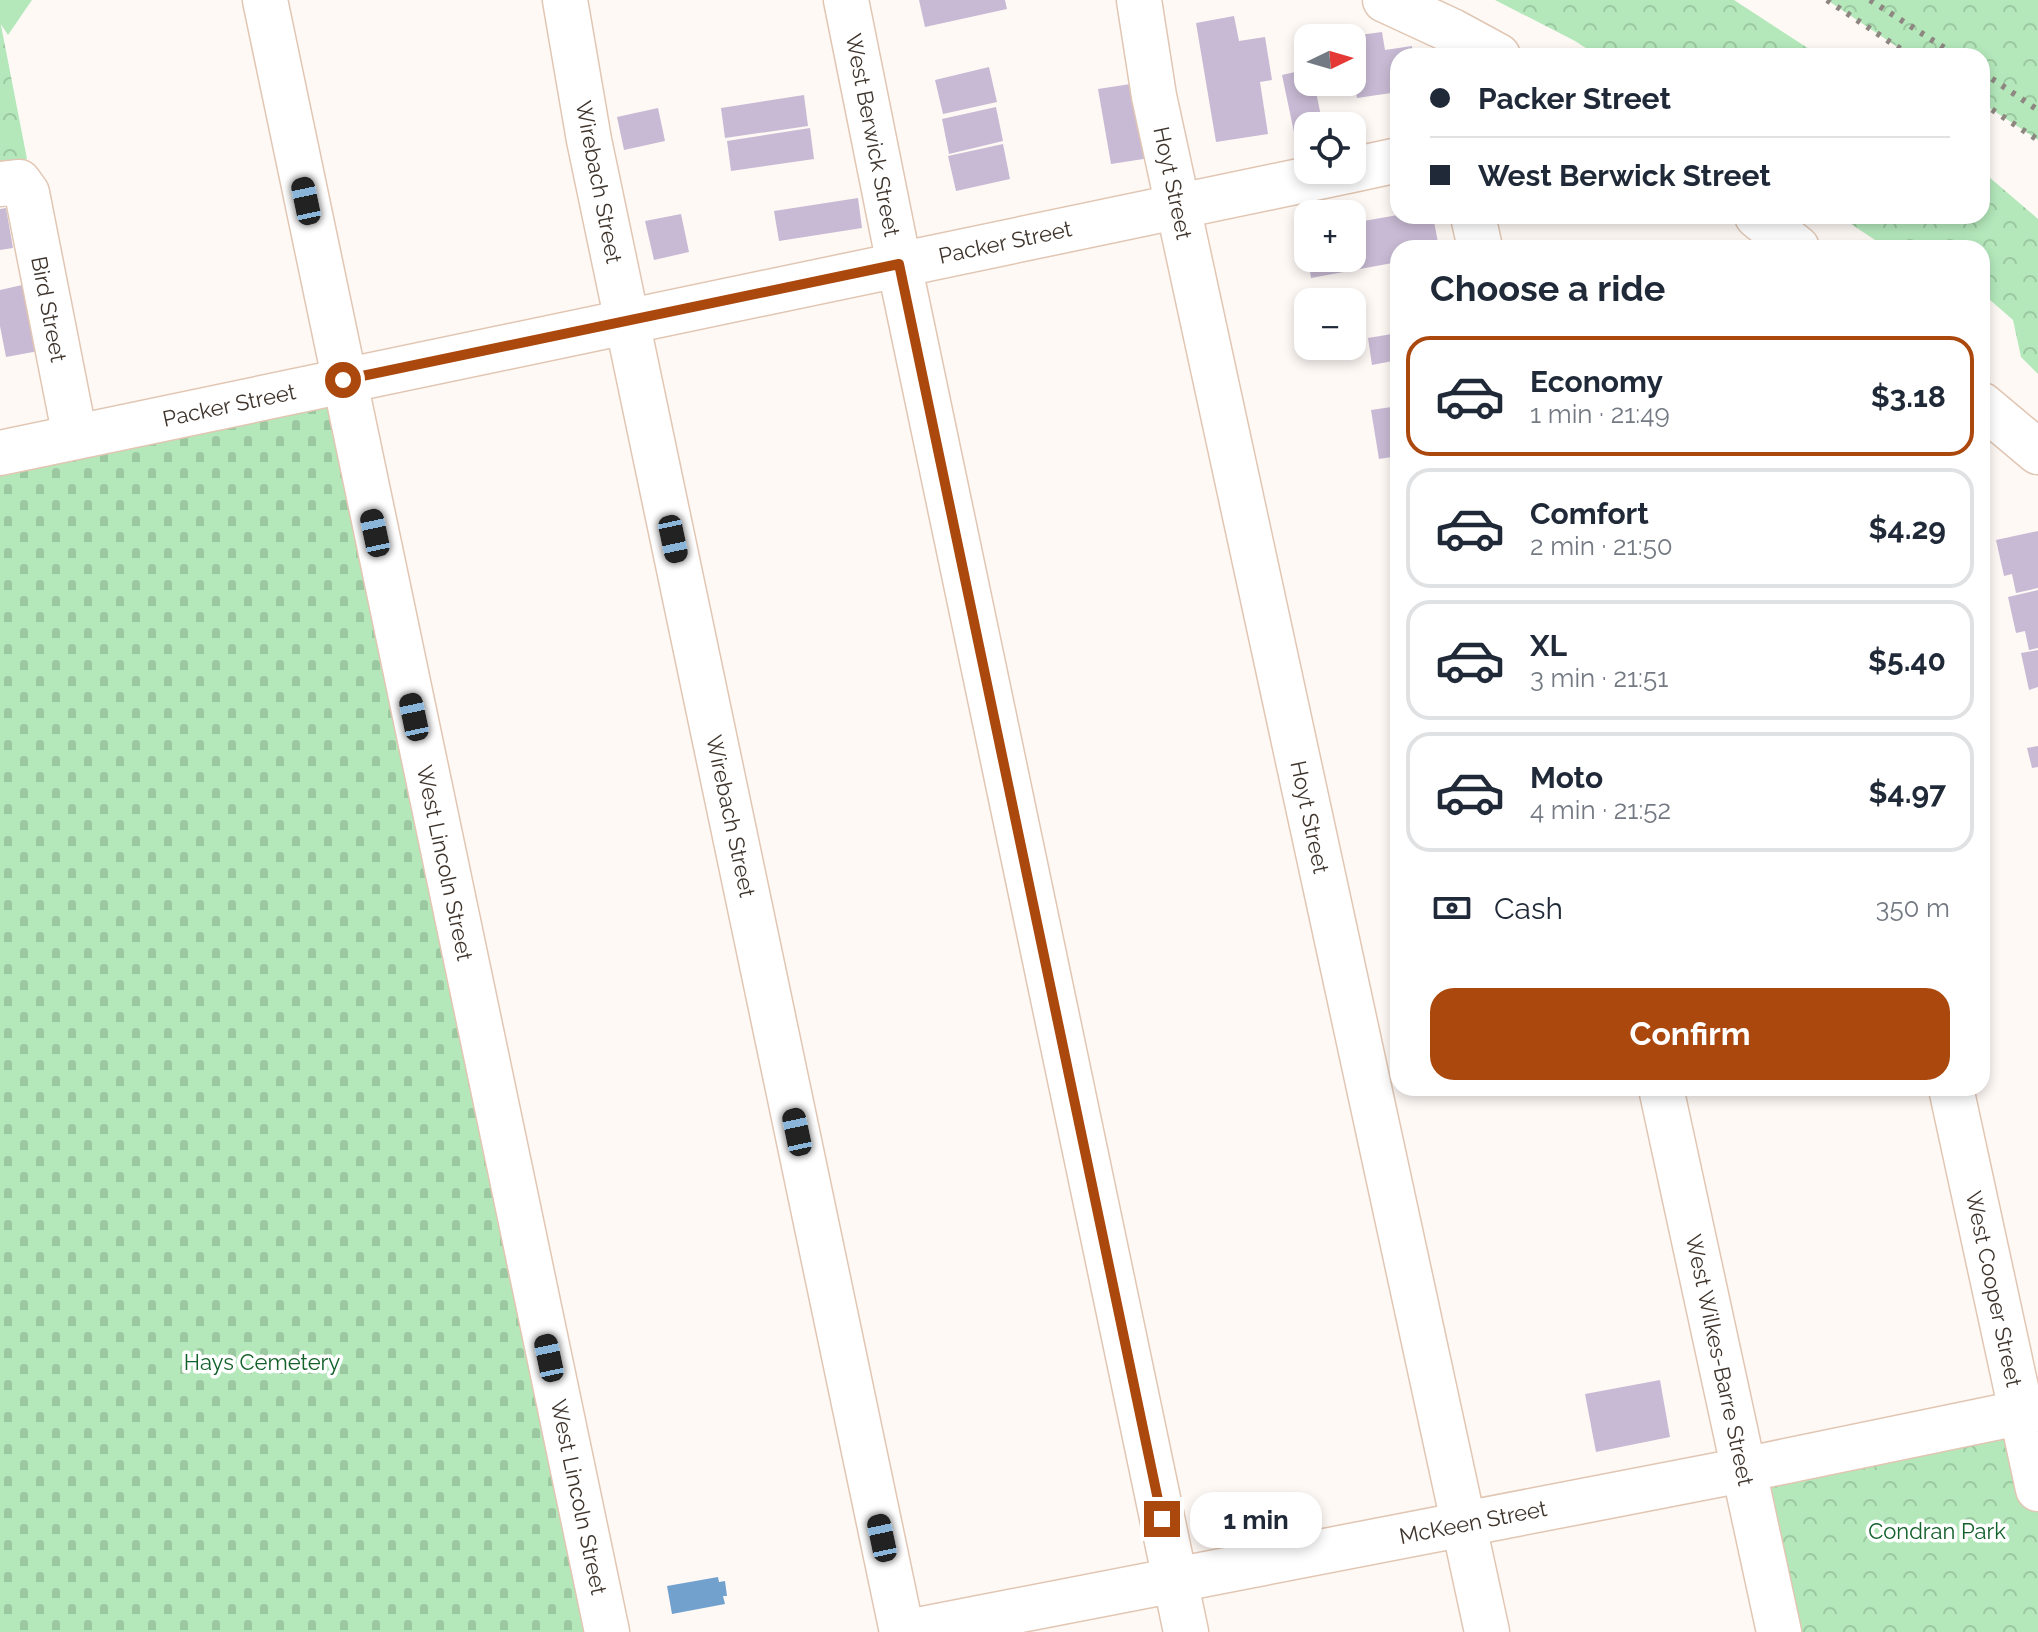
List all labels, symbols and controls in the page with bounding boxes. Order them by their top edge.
north arrow [1294,24,1366,96]
map controls [1294,24,1366,360]
street label: West Berwick Street [841,31,906,239]
text: Packer Street [1478,81,1671,116]
street label: Wirebach Street [570,98,628,266]
button: locate [1294,112,1366,184]
street label: Hoyt Street [1148,124,1198,242]
text: West Berwick Street [1478,158,1771,193]
car [289,175,323,227]
button: + [1294,200,1366,272]
street label: Packer Street [936,215,1075,269]
street label: Bird Street [26,254,72,365]
text: Choose a ride [1430,267,1665,309]
button: − [1294,288,1366,360]
icon: car [1434,360,1506,432]
route start [325,362,361,398]
text: Economy [1530,364,1663,399]
street label: Packer Street [160,378,299,432]
text: $3.18 [1871,379,1946,414]
text: 1 min · 21:49 [1530,399,1670,429]
icon: car [1434,492,1506,564]
text: Comfort [1530,496,1649,531]
car [358,507,392,559]
text: $4.29 [1869,511,1946,546]
car [656,513,690,565]
text: 2 min · 21:50 [1530,531,1673,561]
icon: car [1434,624,1506,696]
text: XL [1530,628,1567,663]
text: $5.40 [1868,643,1946,678]
text: 3 min · 21:51 [1530,663,1668,693]
car [397,691,431,743]
street label: Wirebach Street [701,733,761,900]
icon: car [1434,756,1506,828]
street label: Hoyt Street [1285,758,1335,876]
text: Moto [1530,760,1603,795]
street label: West Lincoln Street [412,763,479,964]
text: $4.97 [1869,775,1946,810]
text: 4 min · 21:52 [1530,795,1671,825]
icon: cash [1430,886,1474,930]
text: Cash [1494,891,1563,926]
text: 350 m [1876,893,1950,923]
button: Confirm [1430,988,1950,1080]
car [780,1106,814,1158]
street label: West Cooper Street [1961,1189,2028,1390]
street label: West Wilkes-Barre Street [1681,1232,1759,1489]
car [532,1332,566,1384]
park label: Hays Cemetery [184,1349,340,1375]
street label: West Lincoln Street [546,1397,613,1598]
callout: 1 min [1190,1491,1322,1547]
street label: McKeen Street [1397,1495,1550,1549]
route end [1144,1501,1180,1537]
text: 1 min [1223,1505,1289,1535]
car [865,1512,899,1564]
park label: Condran Park [1868,1518,2006,1544]

